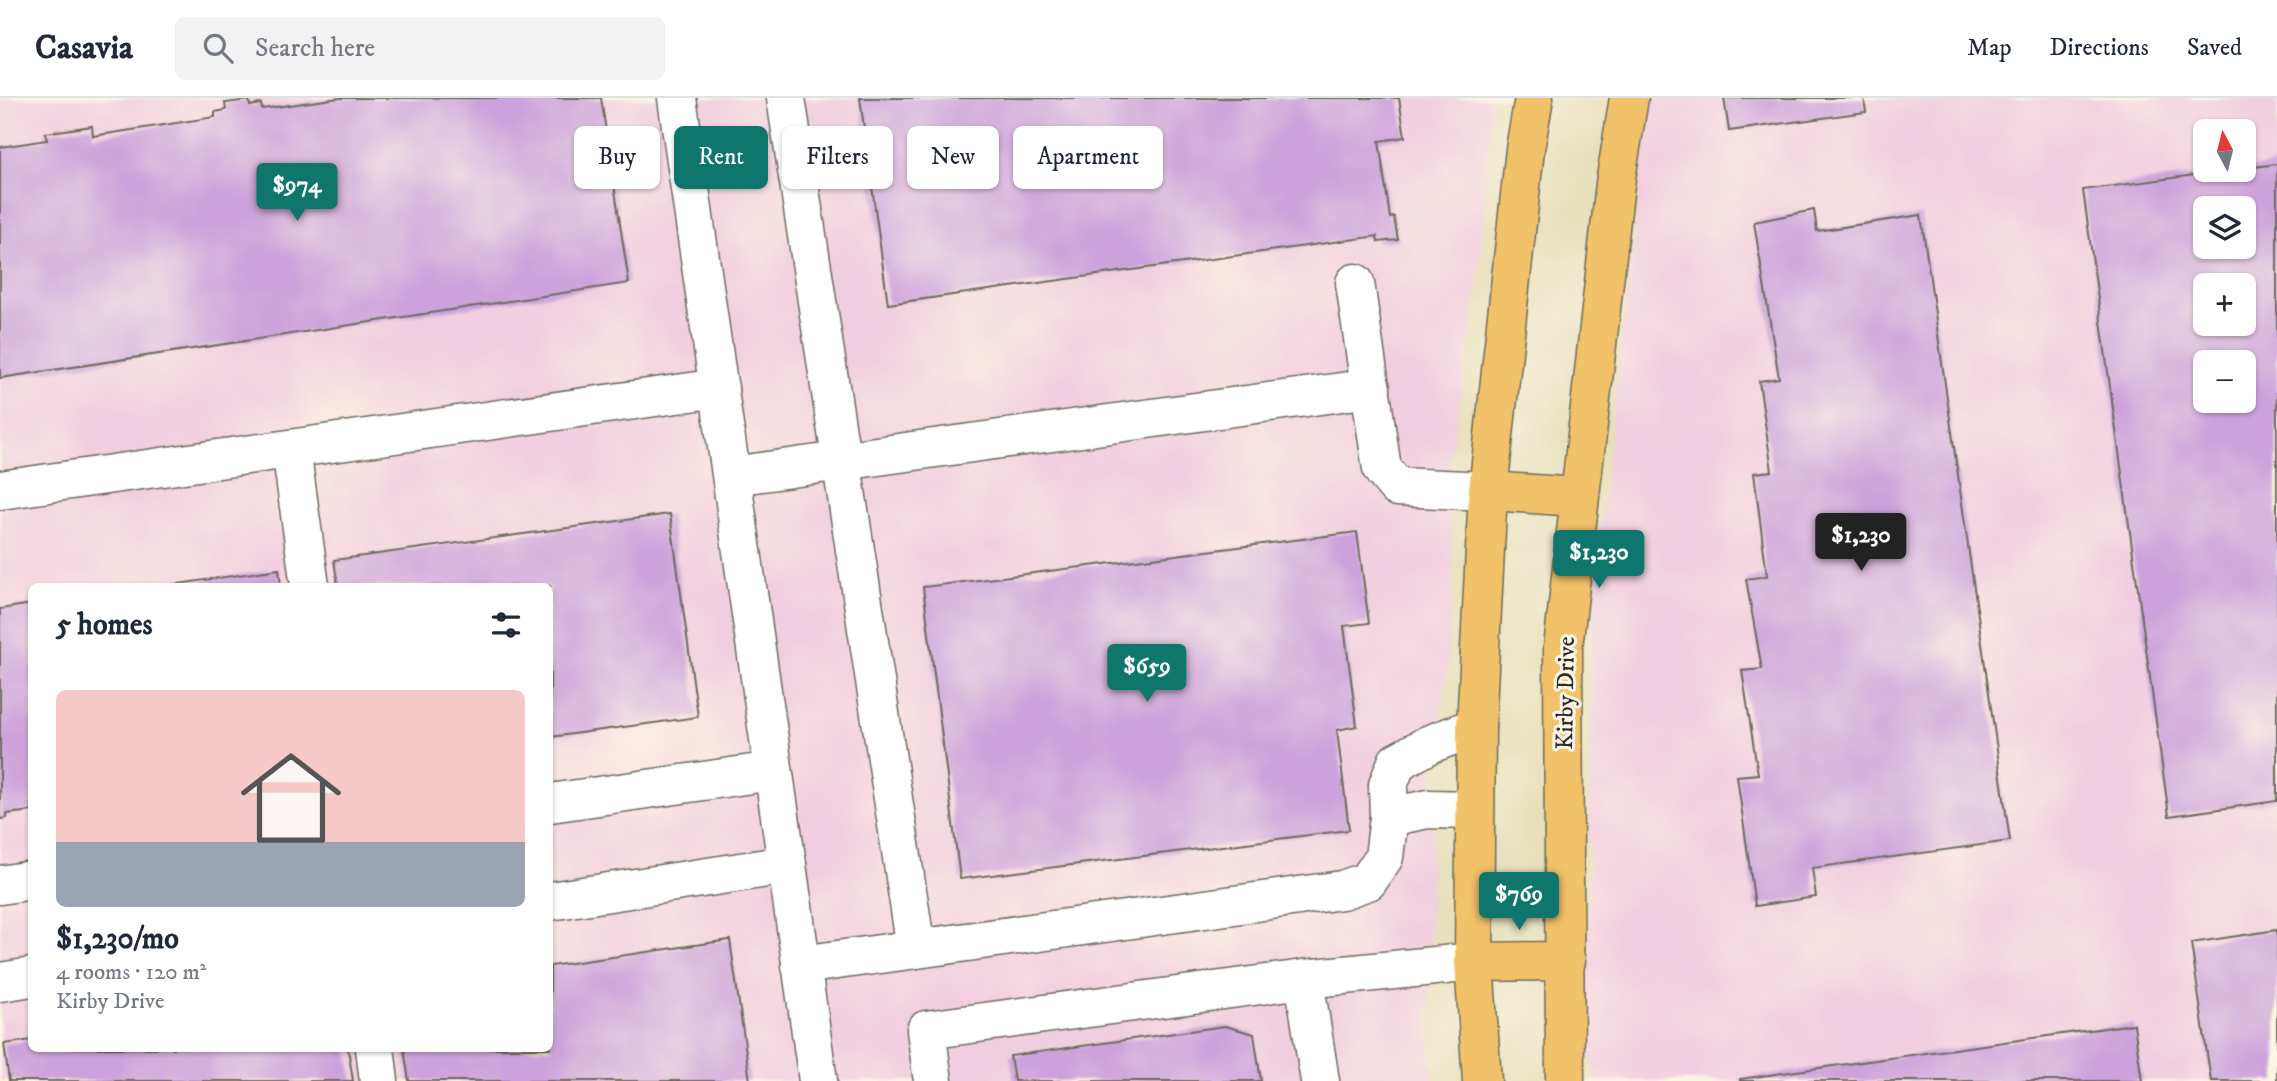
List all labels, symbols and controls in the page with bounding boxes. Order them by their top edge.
search box [175,17,665,80]
text: Casavia [35,28,133,69]
icon: search [199,29,237,67]
text: Search here [255,32,375,65]
text: Map [1967,33,2012,63]
text: Directions [2050,33,2149,63]
text: Saved [2187,33,2242,63]
north arrow [2193,119,2256,182]
map controls [2193,119,2256,413]
chip: Buy [574,126,660,189]
chip: Rent [674,126,768,189]
chip: Filters [782,126,893,189]
chip: New [907,126,999,189]
chip: Apartment [1013,126,1163,189]
pin: $974 [256,164,338,223]
text: $974 [273,171,322,200]
button: layers [2193,196,2256,259]
button: + [2193,273,2256,336]
button: − [2193,350,2256,413]
pin: $1,230 [1804,514,1918,573]
text: $1,230 [1831,521,1891,550]
pin: $1,230 [1542,531,1656,590]
text: $1,230 [1569,538,1629,567]
icon: filters [487,606,525,644]
text: 5 homes [56,607,152,644]
street label: Kirby Drive [1550,636,1582,750]
pin: $659 [1106,644,1188,704]
text: $659 [1123,652,1171,681]
icon: home [228,735,354,861]
pin: $769 [1478,872,1560,932]
text: $769 [1495,880,1543,909]
text: $1,230/mo [56,921,179,958]
text: 4 rooms · 120 m² [56,958,207,987]
text: Kirby Drive [56,987,164,1016]

